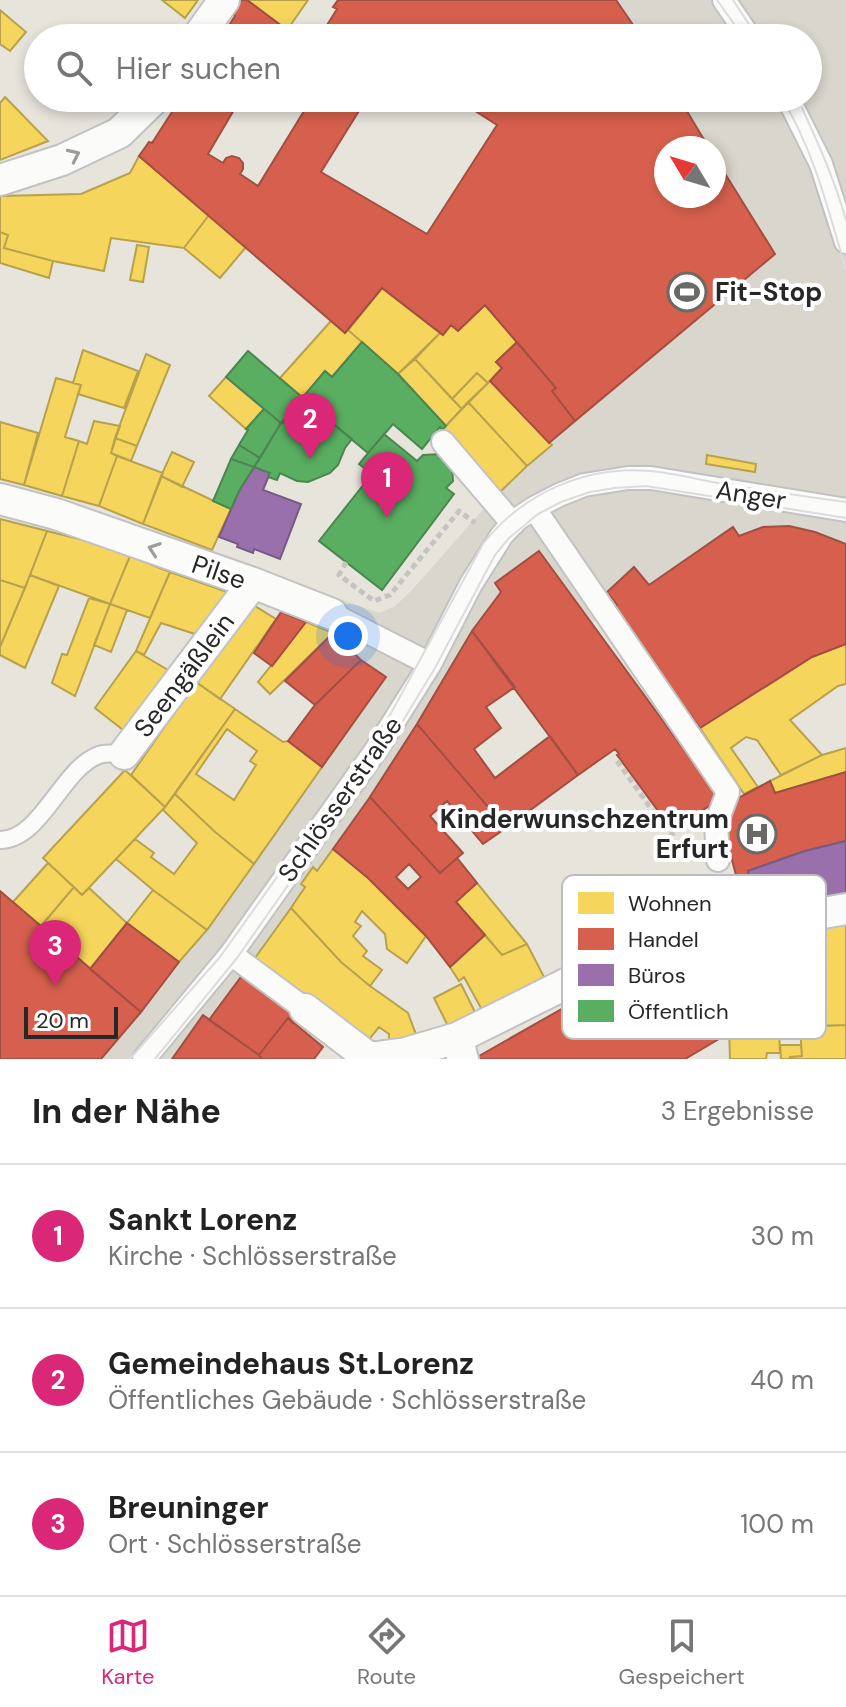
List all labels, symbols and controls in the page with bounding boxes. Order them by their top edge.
search box [24,24,822,112]
icon: search [52,46,96,90]
text: Hier suchen [116,49,281,88]
north arrow [654,136,726,208]
one-way arrow [65,149,80,165]
sports icon: Fit-Stop [666,271,708,313]
place label: Fit-Stop [715,275,822,309]
pin: 2 [284,393,336,459]
pin: 1 [361,452,413,518]
street label: Anger [713,473,789,517]
one-way arrow [148,543,162,559]
street label: Pilse [187,547,251,597]
street label: Seengäßlein [126,606,242,744]
your location [328,616,368,656]
street label: Schlösserstraße [270,710,410,888]
place label: Kinderwunschzentrum Erfurt [440,802,729,866]
hospital icon: Kinderwunschzentrum Erfurt [736,813,778,855]
legend [562,875,826,1039]
text: Wohnen [628,889,712,918]
pin: 3 [29,920,81,986]
text: Handel [628,925,699,954]
text: Büros [628,961,686,990]
text: Öffentlich [628,997,729,1026]
scale bar [24,1003,118,1039]
text: 20 m [36,1006,89,1035]
text: In der Nähe [32,1089,221,1134]
text: 3 Ergebnisse [661,1094,814,1128]
text: Sankt Lorenz [108,1200,297,1239]
text: 1 [53,1219,63,1253]
text: 30 m [751,1219,814,1253]
text: Kirche · Schlösserstraße [108,1239,397,1273]
text: Gemeindehaus St.Lorenz [108,1344,474,1383]
text: 2 [50,1363,66,1397]
text: 40 m [750,1363,814,1397]
text: Öffentliches Gebäude · Schlösserstraße [108,1383,586,1417]
text: Breuninger [108,1488,269,1527]
text: 3 [50,1507,66,1541]
text: 100 m [740,1507,814,1541]
text: Ort · Schlösserstraße [108,1527,362,1561]
tab: Karte [101,1614,155,1691]
tab: Route [357,1614,416,1691]
tab: Gespeichert [618,1614,745,1691]

